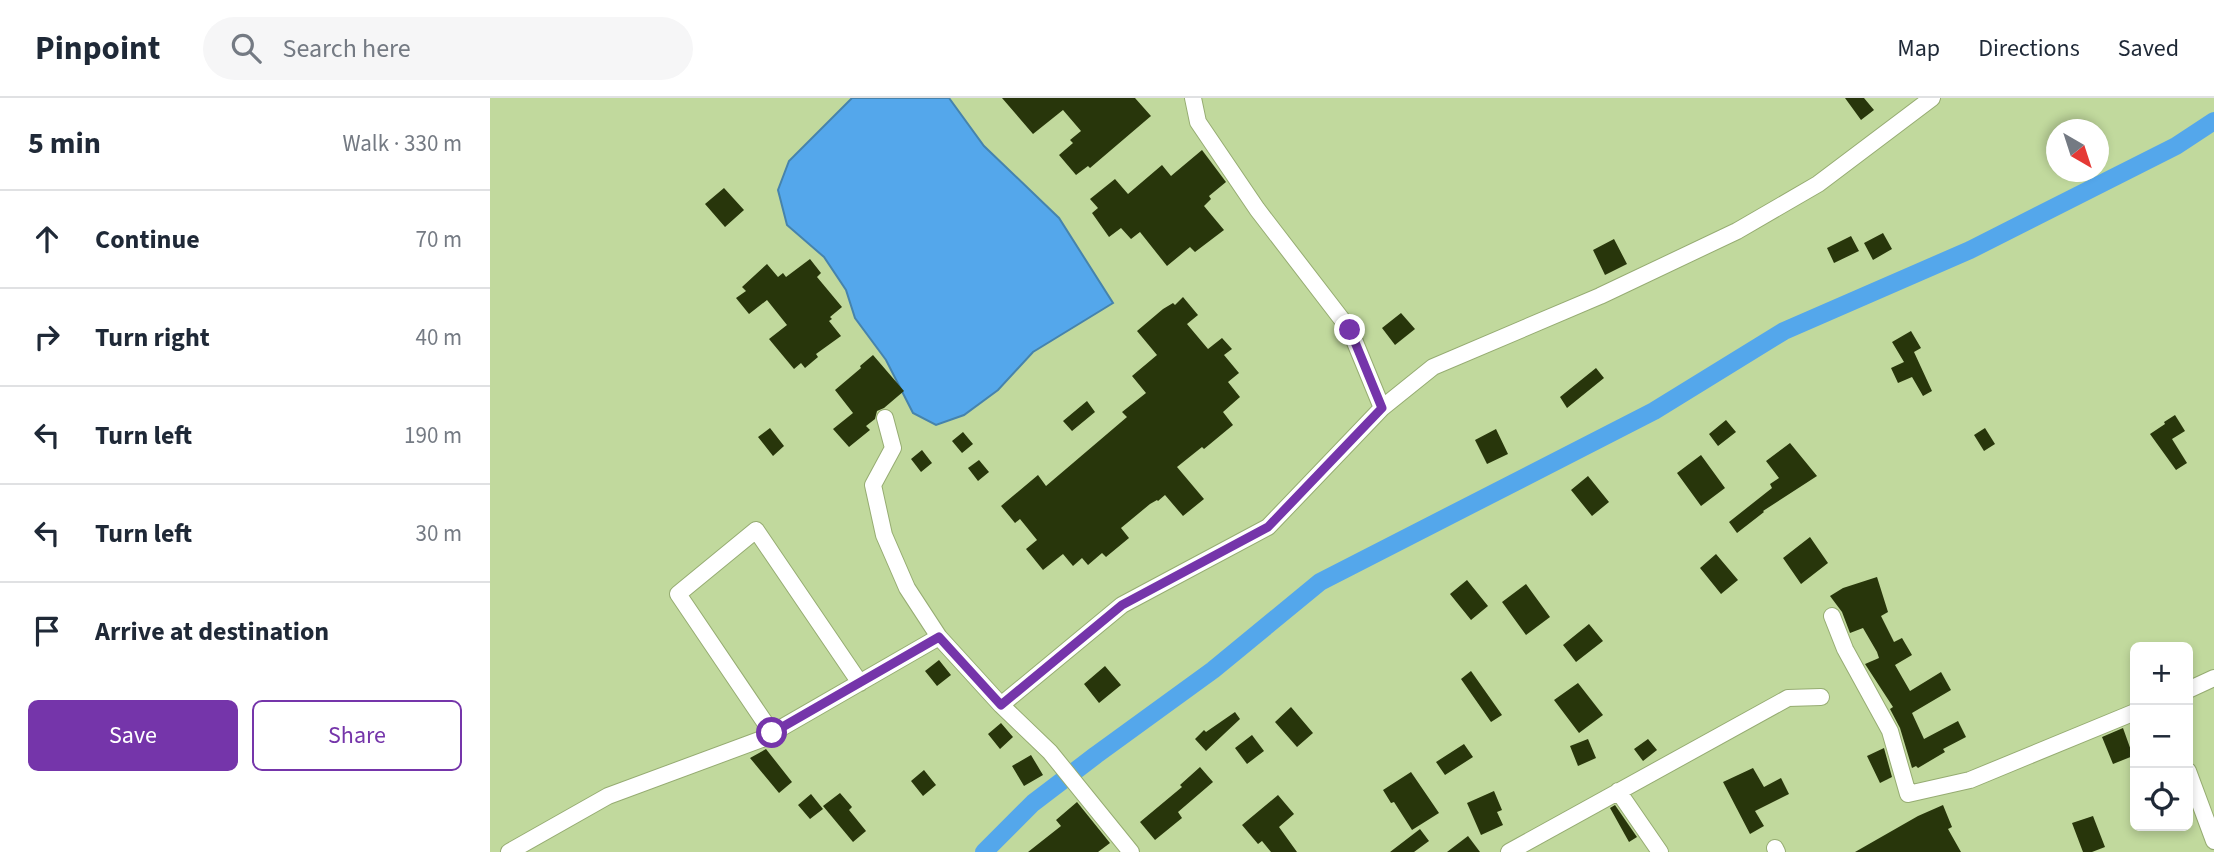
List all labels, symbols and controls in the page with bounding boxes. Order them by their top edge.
search box [203,17,693,80]
text: Pinpoint [35,25,161,72]
icon: search [227,29,265,67]
text: Search here [283,30,411,67]
text: Map [1897,31,1940,66]
text: Directions [1978,31,2080,66]
text: Saved [2118,31,2179,66]
north arrow [2046,119,2109,182]
text: 5 min [28,122,101,165]
text: Walk · 330 m [343,127,462,160]
icon: ahead [28,220,66,258]
text: Continue [95,221,200,258]
text: 70 m [415,223,462,256]
route end [1334,314,1365,345]
icon: right [28,318,66,356]
text: Turn right [95,319,210,356]
text: 40 m [415,321,462,354]
icon: left [28,416,66,454]
text: Turn left [95,417,192,454]
text: 190 m [404,419,462,452]
icon: left [28,514,66,552]
text: Turn left [95,515,192,552]
text: 30 m [415,517,462,550]
icon: arrive [28,612,66,650]
text: Arrive at destination [95,613,329,650]
map controls [2130,642,2193,831]
button: + [2130,642,2193,705]
button: Save [28,700,238,771]
button: Share [252,700,462,771]
button: − [2130,705,2193,768]
route start [756,717,787,748]
button: locate [2130,768,2193,831]

